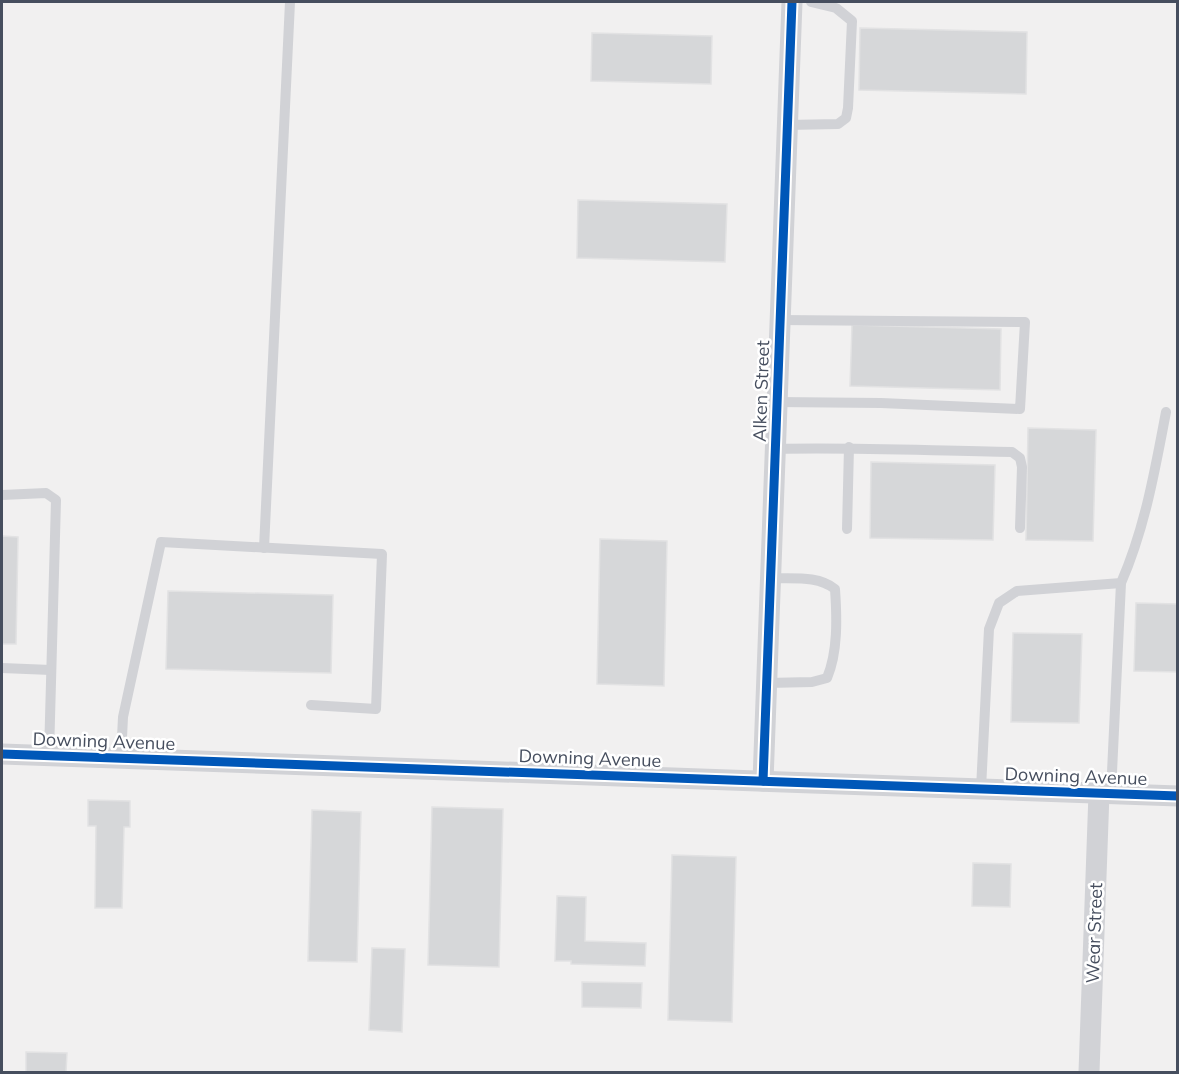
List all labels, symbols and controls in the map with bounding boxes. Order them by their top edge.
street label: Alken Street [748,340,774,442]
street label: Downing Avenue [32,727,176,755]
street label: Downing Avenue [518,744,662,772]
street label: Downing Avenue [1004,762,1148,790]
street label: Wear Street [1081,882,1107,984]

